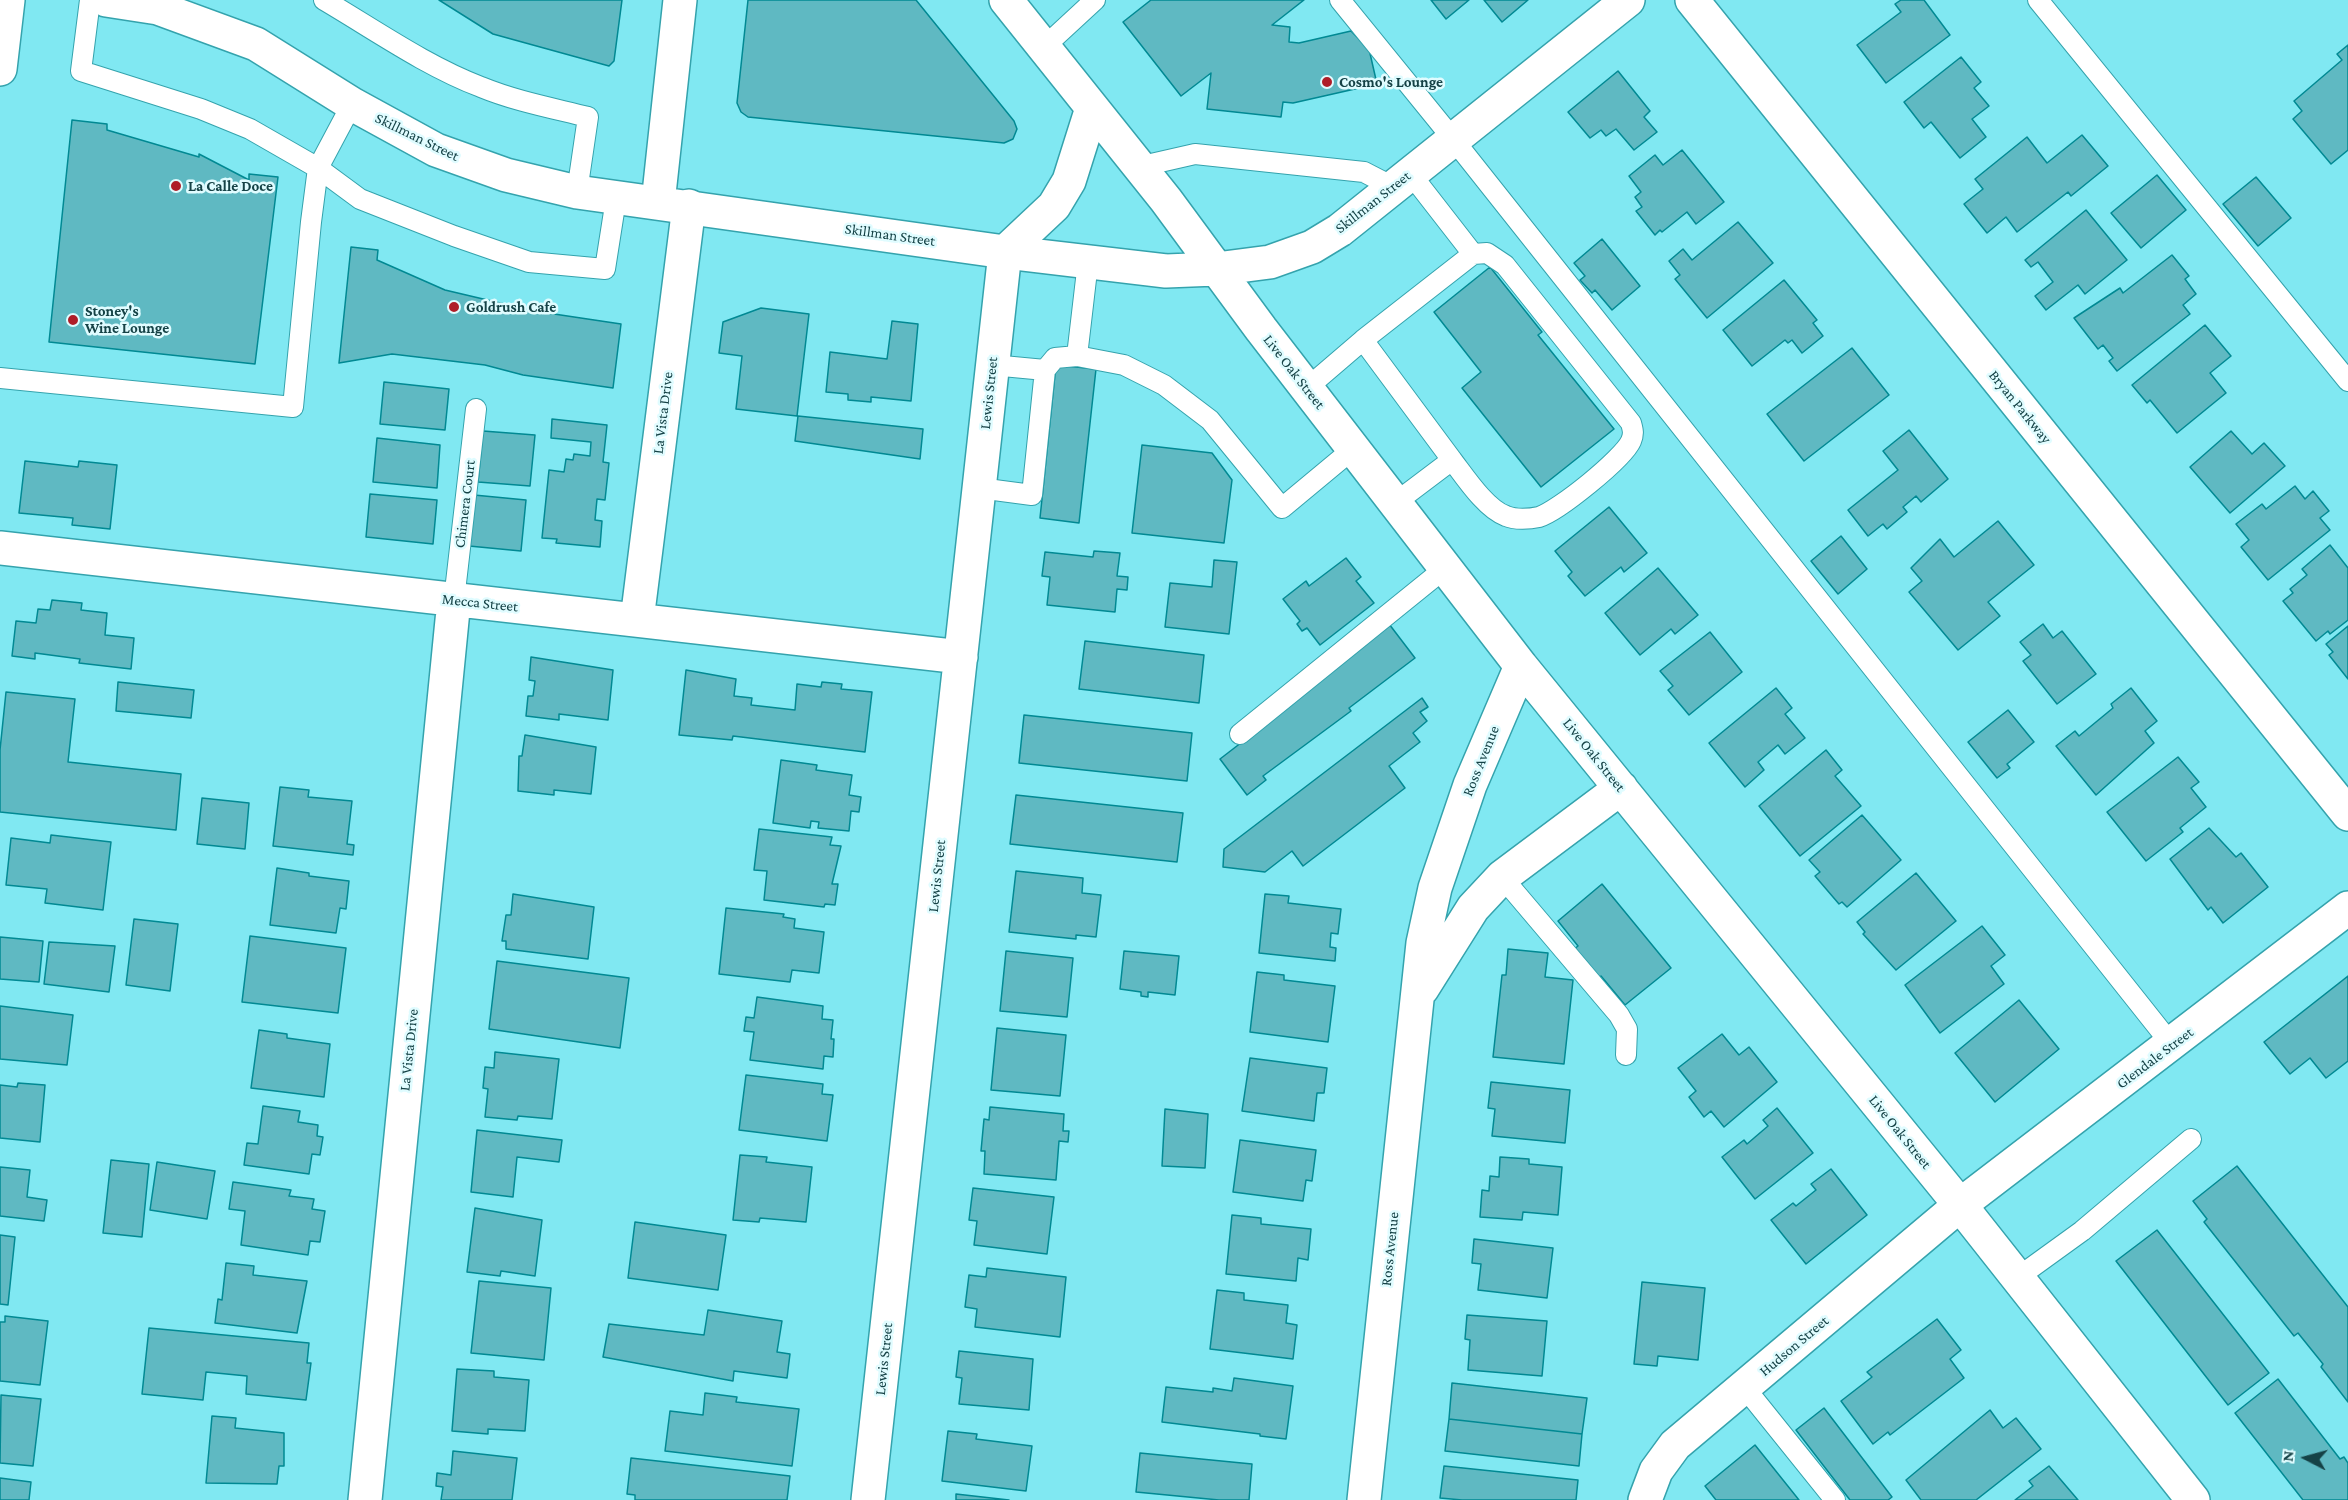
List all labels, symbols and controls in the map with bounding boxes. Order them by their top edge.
place label: Cosmo's Lounge [1339,73,1443,91]
marker: Cosmo's Lounge [1320,75,1334,89]
street label: Skillman Street [372,109,462,165]
street label: Skillman Street [1332,167,1414,237]
place label: La Calle Doce [188,177,273,195]
marker: La Calle Doce [169,179,183,193]
street label: Skillman Street [844,220,936,250]
place label: Goldrush Cafe [466,298,556,316]
marker: Goldrush Cafe [447,300,461,314]
place label: Stoney's Wine Lounge [85,302,169,337]
marker: Stoney's Wine Lounge [66,313,80,327]
street label: Live Oak Street [1259,331,1329,413]
street label: Lewis Street [976,356,1002,430]
street label: Bryan Parkway [1985,367,2055,447]
street label: La Vista Drive [649,371,677,455]
street label: Chimera Court [451,459,479,549]
street label: Mecca Street [441,590,519,616]
street label: Live Oak Street [1559,714,1629,796]
street label: Ross Avenue [1459,723,1503,799]
street label: Lewis Street [924,839,950,913]
street label: La Vista Drive [396,1008,422,1092]
street label: Glendale Street [2113,1023,2197,1093]
street label: Live Oak Street [1865,1091,1935,1173]
street label: Ross Avenue [1377,1211,1403,1287]
street label: Hudson Street [1756,1312,1832,1380]
street label: Lewis Street [871,1322,897,1396]
north arrow [2276,1428,2336,1488]
text: N [2279,1450,2297,1462]

